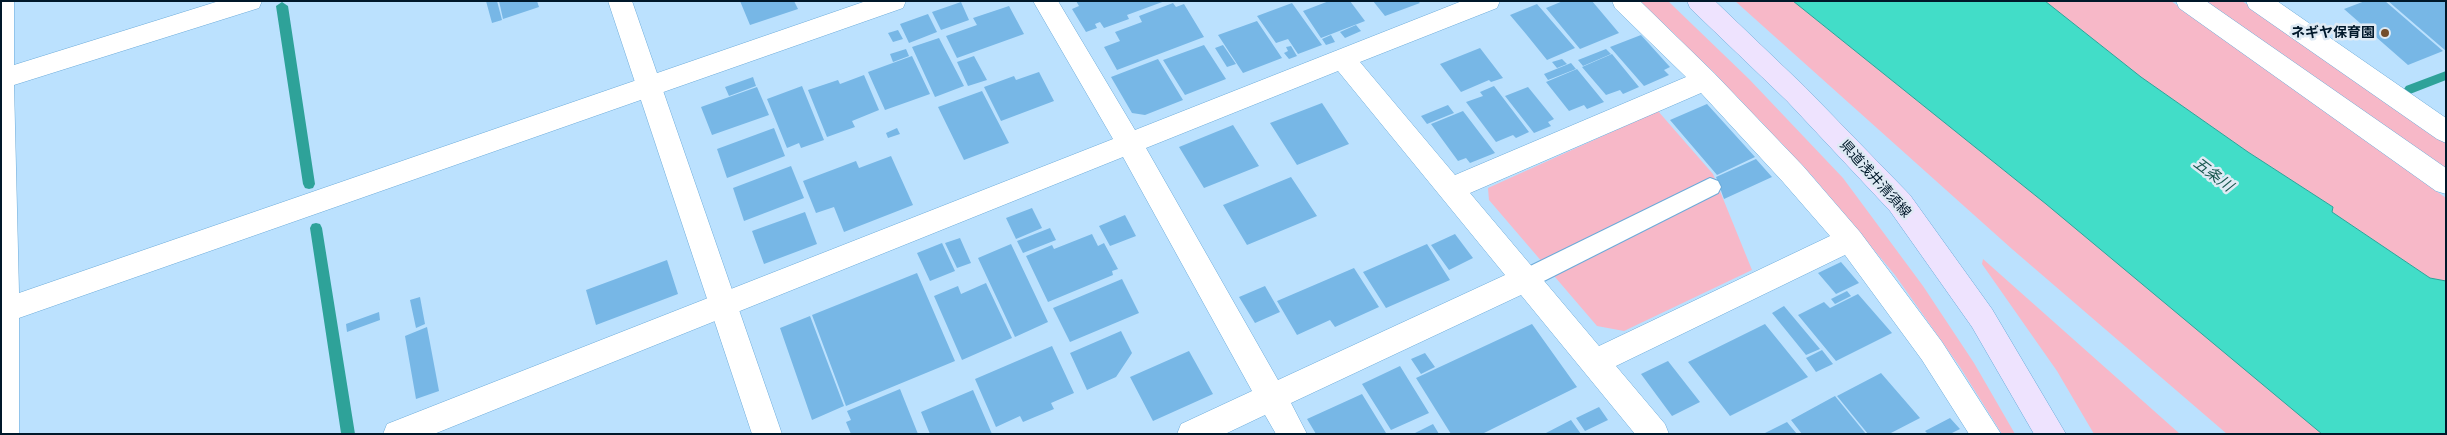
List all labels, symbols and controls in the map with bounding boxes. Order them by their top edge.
place label: ネギヤ保育園 [2291,25,2375,41]
marker: ネギヤ保育園 [2379,27,2391,39]
street label: 県道浅井清須線 [1836,137,1914,221]
water label: 五条川 [2190,154,2236,196]

